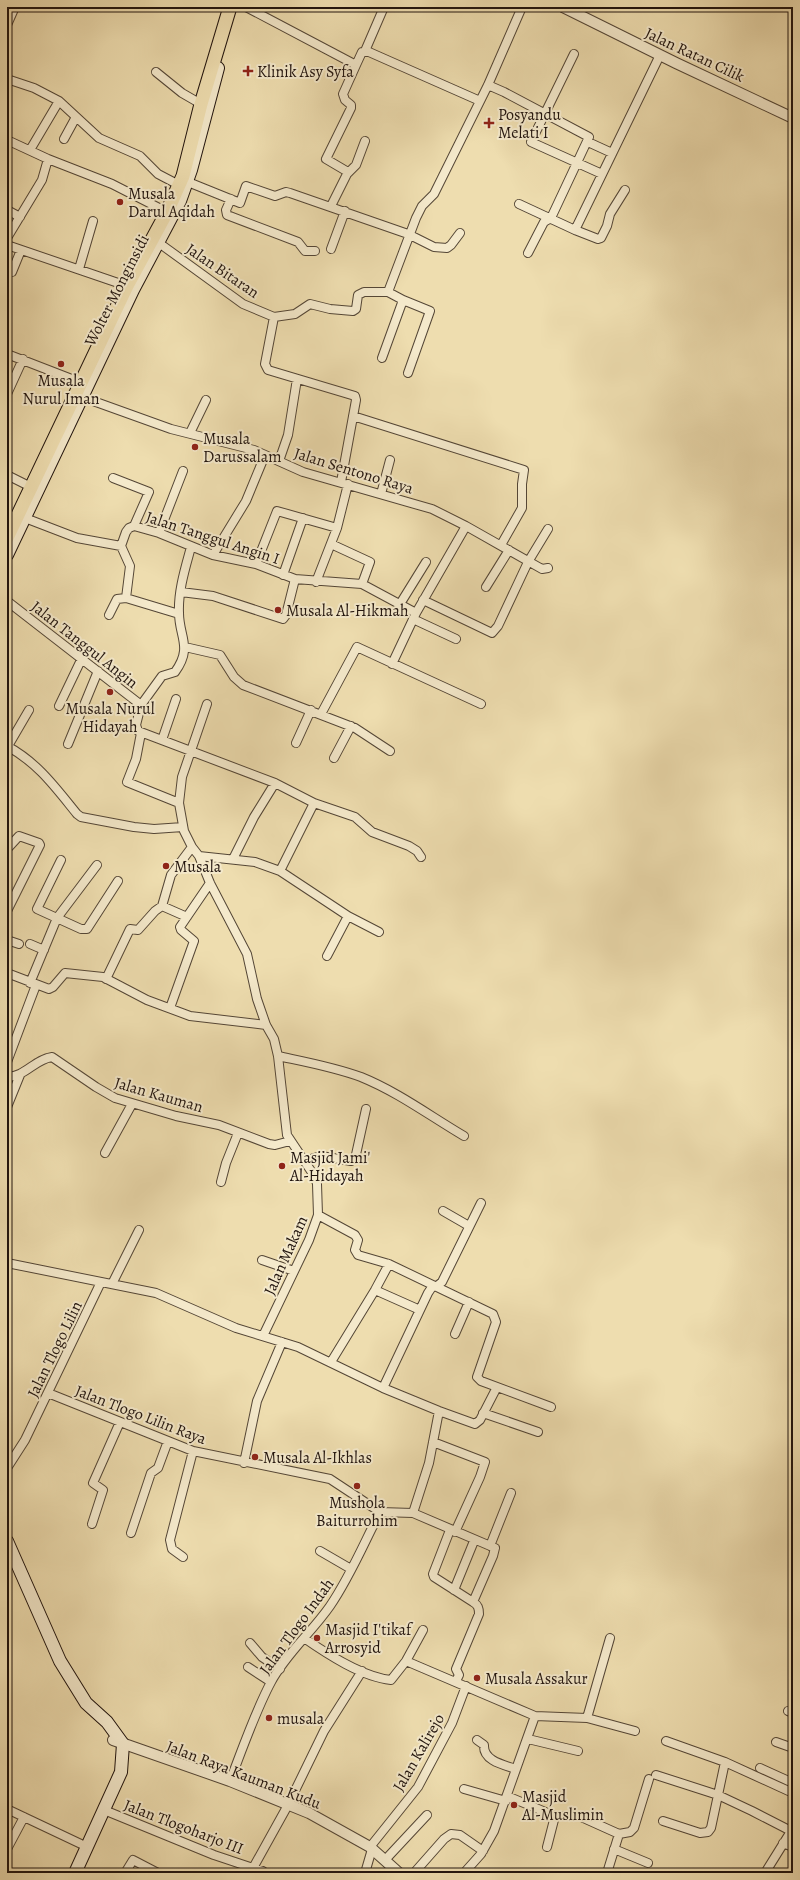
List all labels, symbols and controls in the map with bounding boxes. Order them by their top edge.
street label: Jalan Ratan Cilik [641,22,748,88]
place label: Klinik Asy Syfa [257,61,354,83]
marker: Klinik Asy Syfa [242,65,254,77]
place label: Posyandu Melati I [498,104,561,144]
marker: Posyandu Melati I [483,117,495,129]
place label: Musala Darul Aqidah [128,183,215,223]
marker: Musala Darul Aqidah [115,197,125,207]
street label: Wolter Monginsidi [79,231,155,351]
street label: Jalan Bitaran [181,238,264,304]
marker: Musala Nurul Iman [56,359,66,369]
place label: Musala Nurul Iman [22,370,100,410]
place label: Musala Darussalam [203,428,281,468]
marker: Musala Darussalam [190,442,200,452]
street label: Jalan Sentono Raya [291,442,417,500]
street label: Jalan Tanggul Angin I [143,506,282,570]
street label: Jalan Tanggul Angin [26,596,143,694]
place label: Musala Al-Hikmah [286,600,409,622]
marker: Musala Al-Hikmah [273,605,283,615]
marker: Musala Nurul Hidayah [105,687,115,697]
place label: Musala Nurul Hidayah [65,698,155,738]
place label: Musala [174,856,222,878]
marker: Musala [161,861,171,871]
street label: Jalan Kauman [112,1072,206,1118]
place label: Masjid Jami' Al-Hidayah [289,1147,371,1187]
marker: Masjid Jami' Al-Hidayah [277,1161,287,1171]
street label: Jalan Makam [259,1212,313,1299]
street label: Jalan Tlogo Lilin [22,1297,88,1401]
street label: Jalan Tlogo Lilin Raya [72,1380,210,1450]
place label: Musala Al-Ikhlas [263,1447,372,1469]
marker: Musala Al-Ikhlas [250,1452,260,1462]
marker: Mushola Baiturrohim [352,1481,362,1491]
place label: Mushola Baiturrohim [316,1492,398,1532]
street label: Jalan Tlogo Indah [254,1574,339,1679]
place label: Masjid I'tikaf Arrosyid [324,1619,414,1659]
marker: Masjid I'tikaf Arrosyid [312,1633,322,1643]
place label: Musala Assakur [485,1668,588,1690]
marker: Musala Assakur [472,1673,482,1683]
place label: musala [277,1708,325,1730]
street label: Jalan Kalirejo [388,1710,450,1795]
marker: musala [264,1713,274,1723]
street label: Jalan Raya Kauman Kudu [163,1735,324,1815]
place label: Masjid Al-Muslimin [521,1786,604,1826]
street label: Jalan Tlogoharjo III [121,1794,247,1860]
marker: Masjid Al-Muslimin [509,1800,519,1810]

